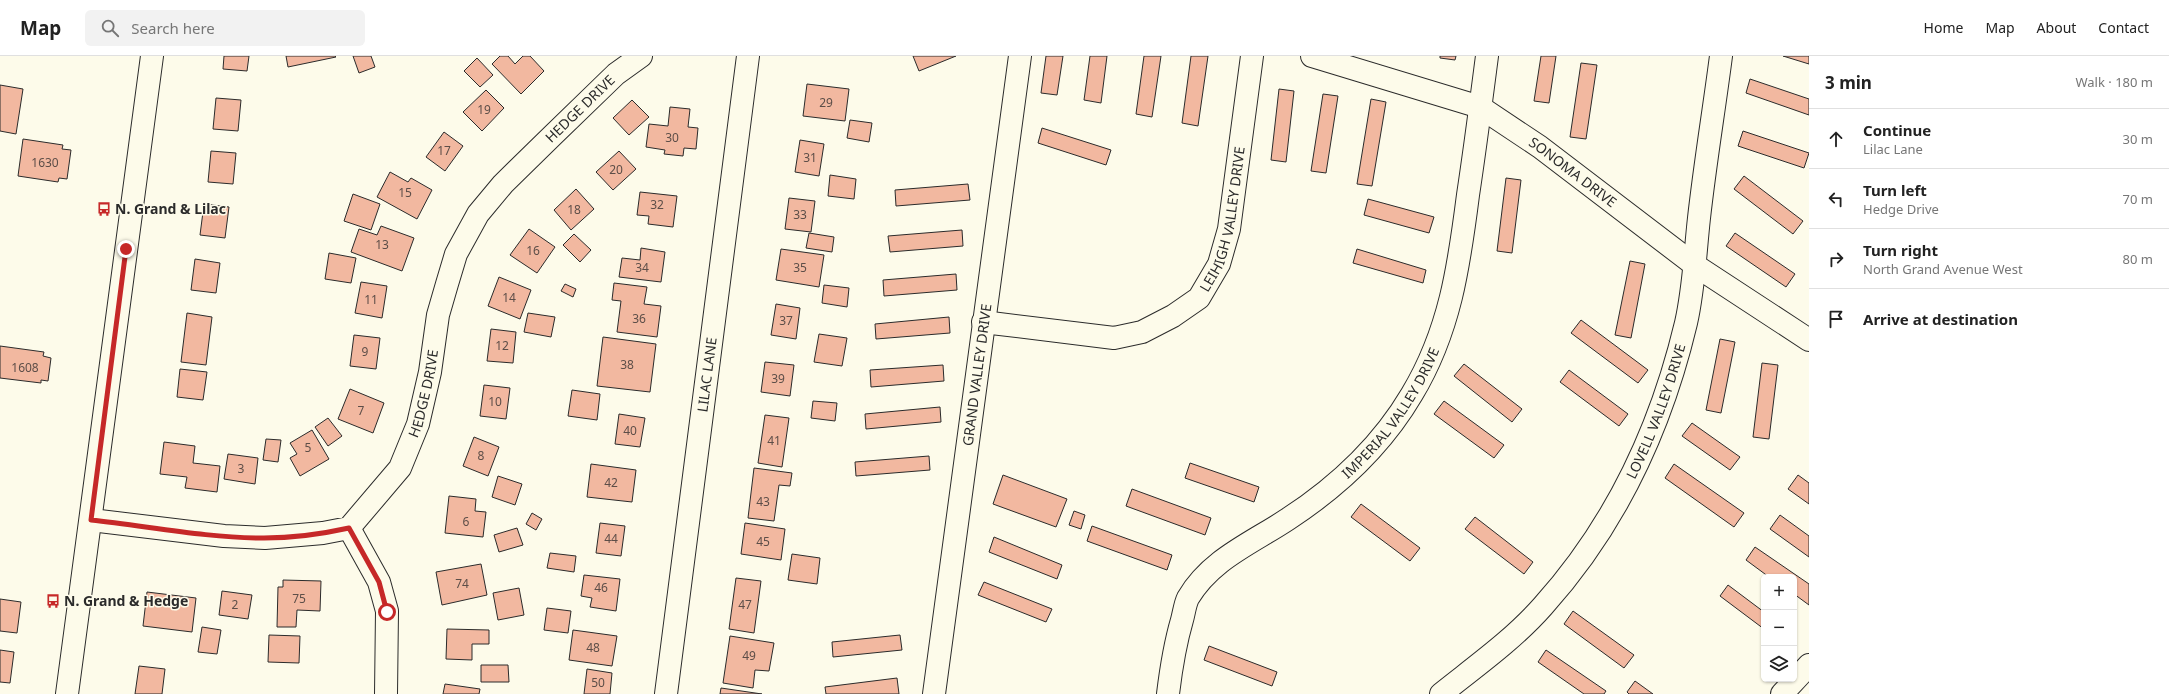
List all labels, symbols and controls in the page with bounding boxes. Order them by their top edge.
search box [85,10,365,46]
text: Map [20,15,61,41]
icon: search [99,17,121,39]
text: Search here [131,18,215,38]
text: Home [1924,18,1963,37]
text: Map [1985,18,2015,37]
text: About [2037,18,2076,37]
text: Contact [2098,18,2149,37]
street label: HEDGE DRIVE [541,70,619,146]
text: 3 min [1825,71,1872,94]
text: Walk · 180 m [2075,73,2153,91]
house number: 29 [819,94,833,111]
house number: 19 [477,101,491,118]
text: Continue [1863,120,1931,140]
icon: ahead [1825,128,1847,150]
house number: 30 [665,129,679,146]
text: 30 m [2123,130,2153,148]
street label: SONOMA DRIVE [1526,132,1621,211]
text: Lilac Lane [1863,140,1923,158]
house number: 17 [437,142,451,159]
street label: LEIHIGH VALLEY DRIVE [1195,145,1249,295]
house number: 31 [803,149,817,166]
house number: 1630 [31,154,59,171]
house number: 20 [609,161,623,178]
text: Turn left [1863,180,1927,200]
house number: 15 [398,184,412,201]
icon: left [1825,188,1847,210]
text: 70 m [2123,190,2153,208]
house number: 32 [650,196,664,213]
place label: N. Grand & Lilac [115,199,226,218]
text: Hedge Drive [1863,200,1939,218]
bus stop icon: N. Grand & Lilac [96,201,112,217]
house number: 18 [567,201,581,218]
house number: 33 [793,206,807,223]
house number: 13 [375,236,389,253]
route end [117,240,135,258]
text: Turn right [1863,240,1938,260]
house number: 16 [526,242,540,259]
icon: right [1825,248,1847,270]
text: 80 m [2123,250,2153,268]
house number: 34 [635,259,649,276]
house number: 35 [793,259,807,276]
text: North Grand Avenue West [1863,260,2023,278]
house number: 14 [502,289,516,306]
house number: 11 [364,291,378,308]
street label: GRAND VALLEY DRIVE [958,303,995,447]
icon: arrive [1825,308,1847,330]
text: Arrive at destination [1863,309,2018,329]
house number: 36 [632,310,646,327]
house number: 37 [779,312,793,329]
street label: LILAC LANE [692,336,721,413]
house number: 12 [495,337,509,354]
street label: LOVELL VALLEY DRIVE [1621,341,1689,482]
house number: 9 [362,343,369,360]
street label: IMPERIAL VALLEY DRIVE [1338,344,1443,482]
street label: HEDGE DRIVE [403,348,442,440]
house number: 38 [620,356,634,373]
house number: 1608 [11,359,39,376]
house number: 39 [771,370,785,387]
house number: 10 [488,393,502,410]
house number: 7 [358,402,365,419]
house number: 40 [623,422,637,439]
house number: 41 [767,432,781,449]
house number: 5 [305,439,312,456]
house number: 8 [478,447,485,464]
house number: 3 [238,460,245,477]
house number: 42 [604,474,618,491]
house number: 43 [756,493,770,510]
house number: 6 [463,513,470,530]
house number: 44 [604,530,618,547]
house number: 45 [756,533,770,550]
map controls [1761,574,1797,682]
button: + [1761,574,1797,610]
house number: 74 [455,575,469,592]
house number: 46 [594,579,608,596]
house number: 75 [292,590,306,607]
place label: N. Grand & Hedge [64,591,188,610]
bus stop icon: N. Grand & Hedge [45,593,61,609]
house number: 2 [232,596,239,613]
house number: 47 [738,596,752,613]
route start [378,603,396,621]
button: − [1761,610,1797,646]
house number: 48 [586,639,600,656]
button: layers [1761,646,1797,682]
house number: 49 [742,647,756,664]
house number: 50 [591,674,605,691]

